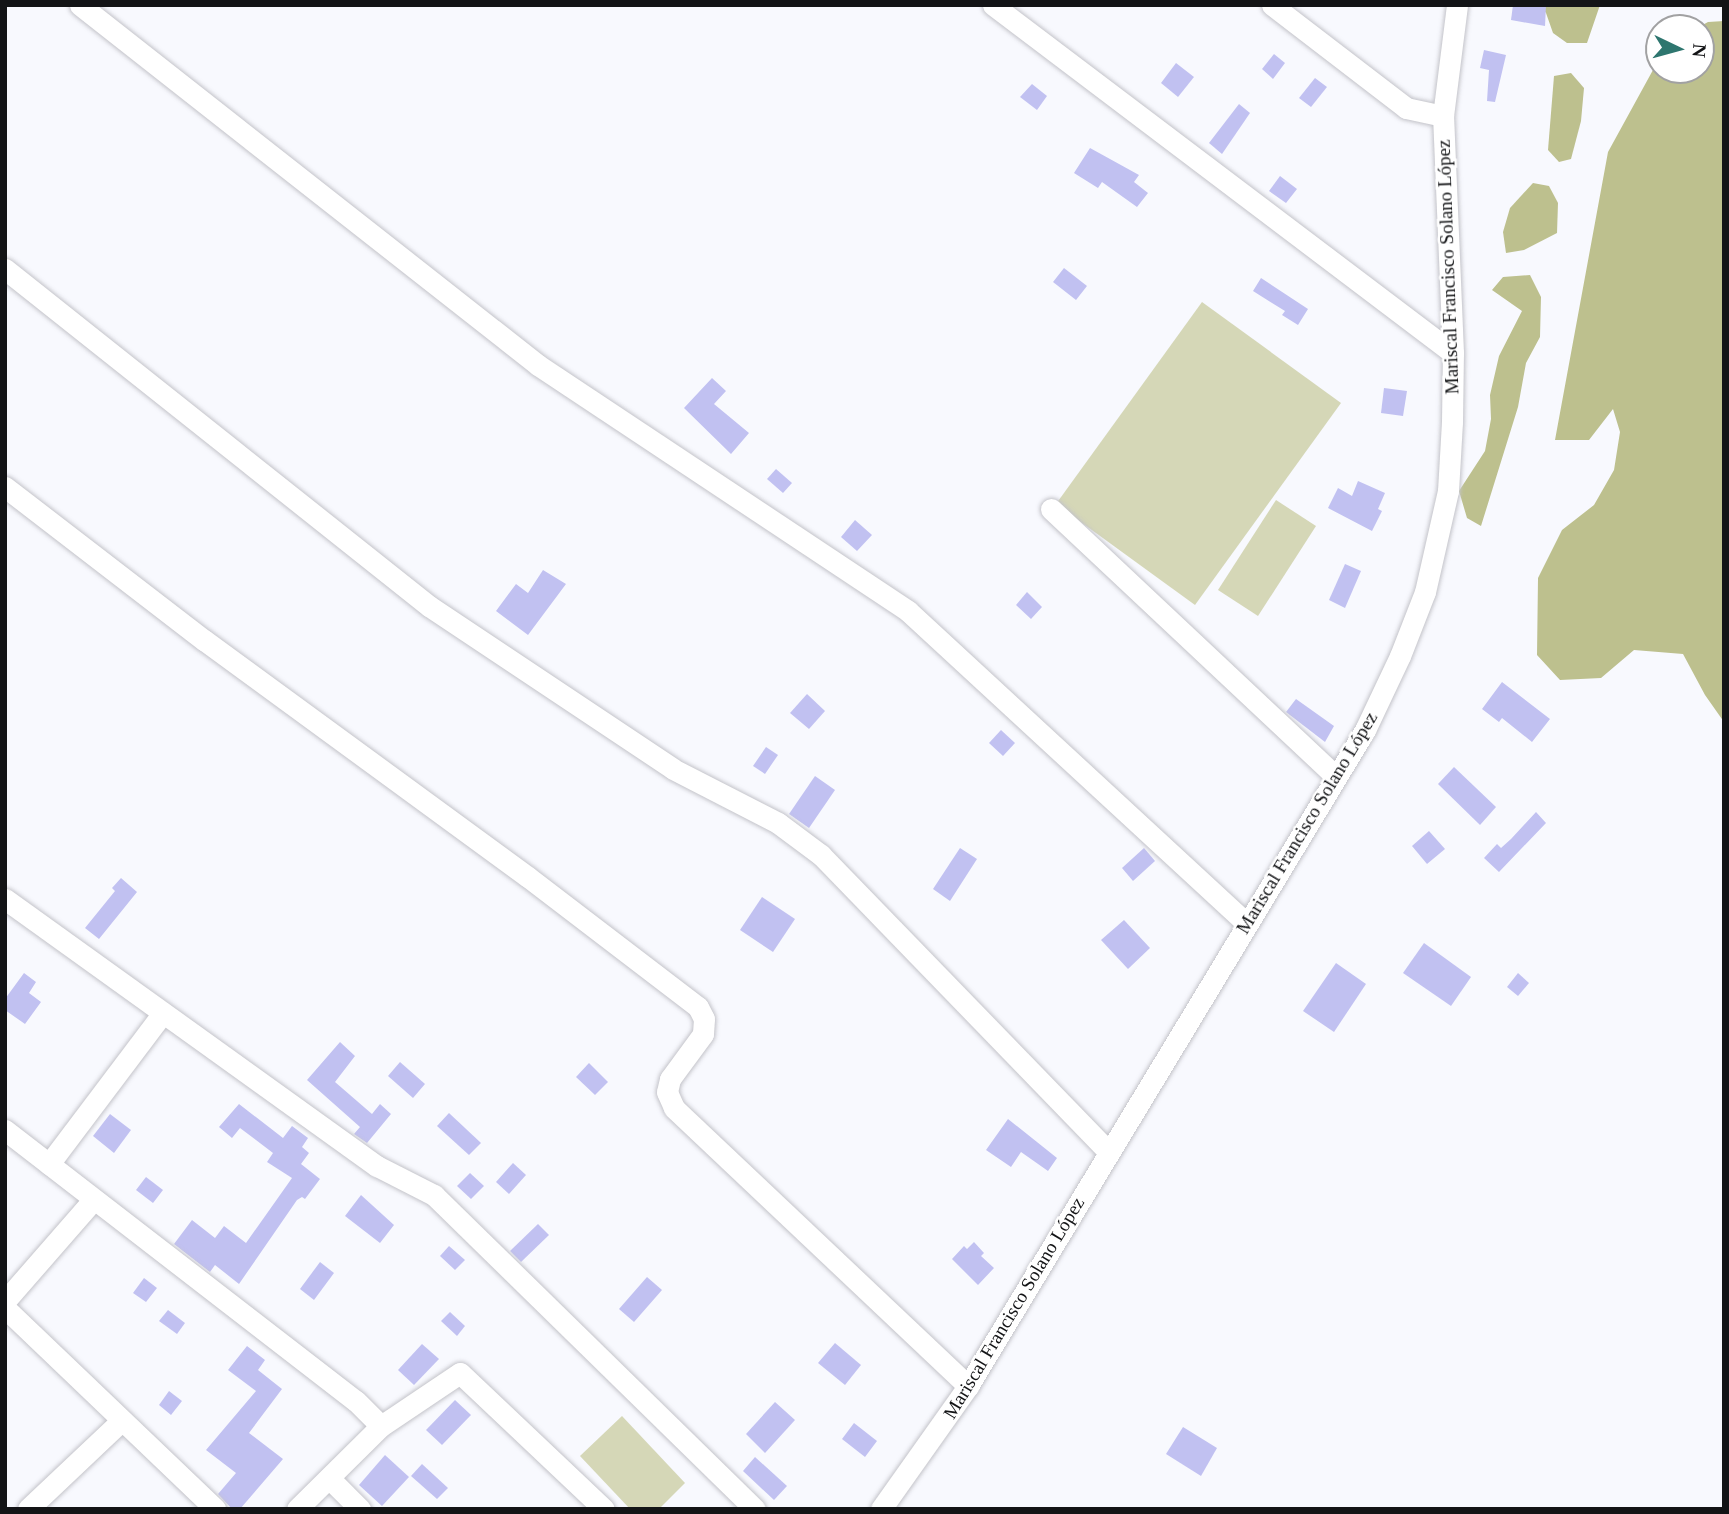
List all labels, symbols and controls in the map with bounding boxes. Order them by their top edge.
north arrow [1645,14,1715,84]
text: N [1688,43,1710,58]
street label: Mariscal Francisco Solano López [1432,139,1464,395]
street label: Mariscal Francisco Solano López [1232,708,1382,938]
street label: Mariscal Francisco Solano López [939,1193,1089,1423]

